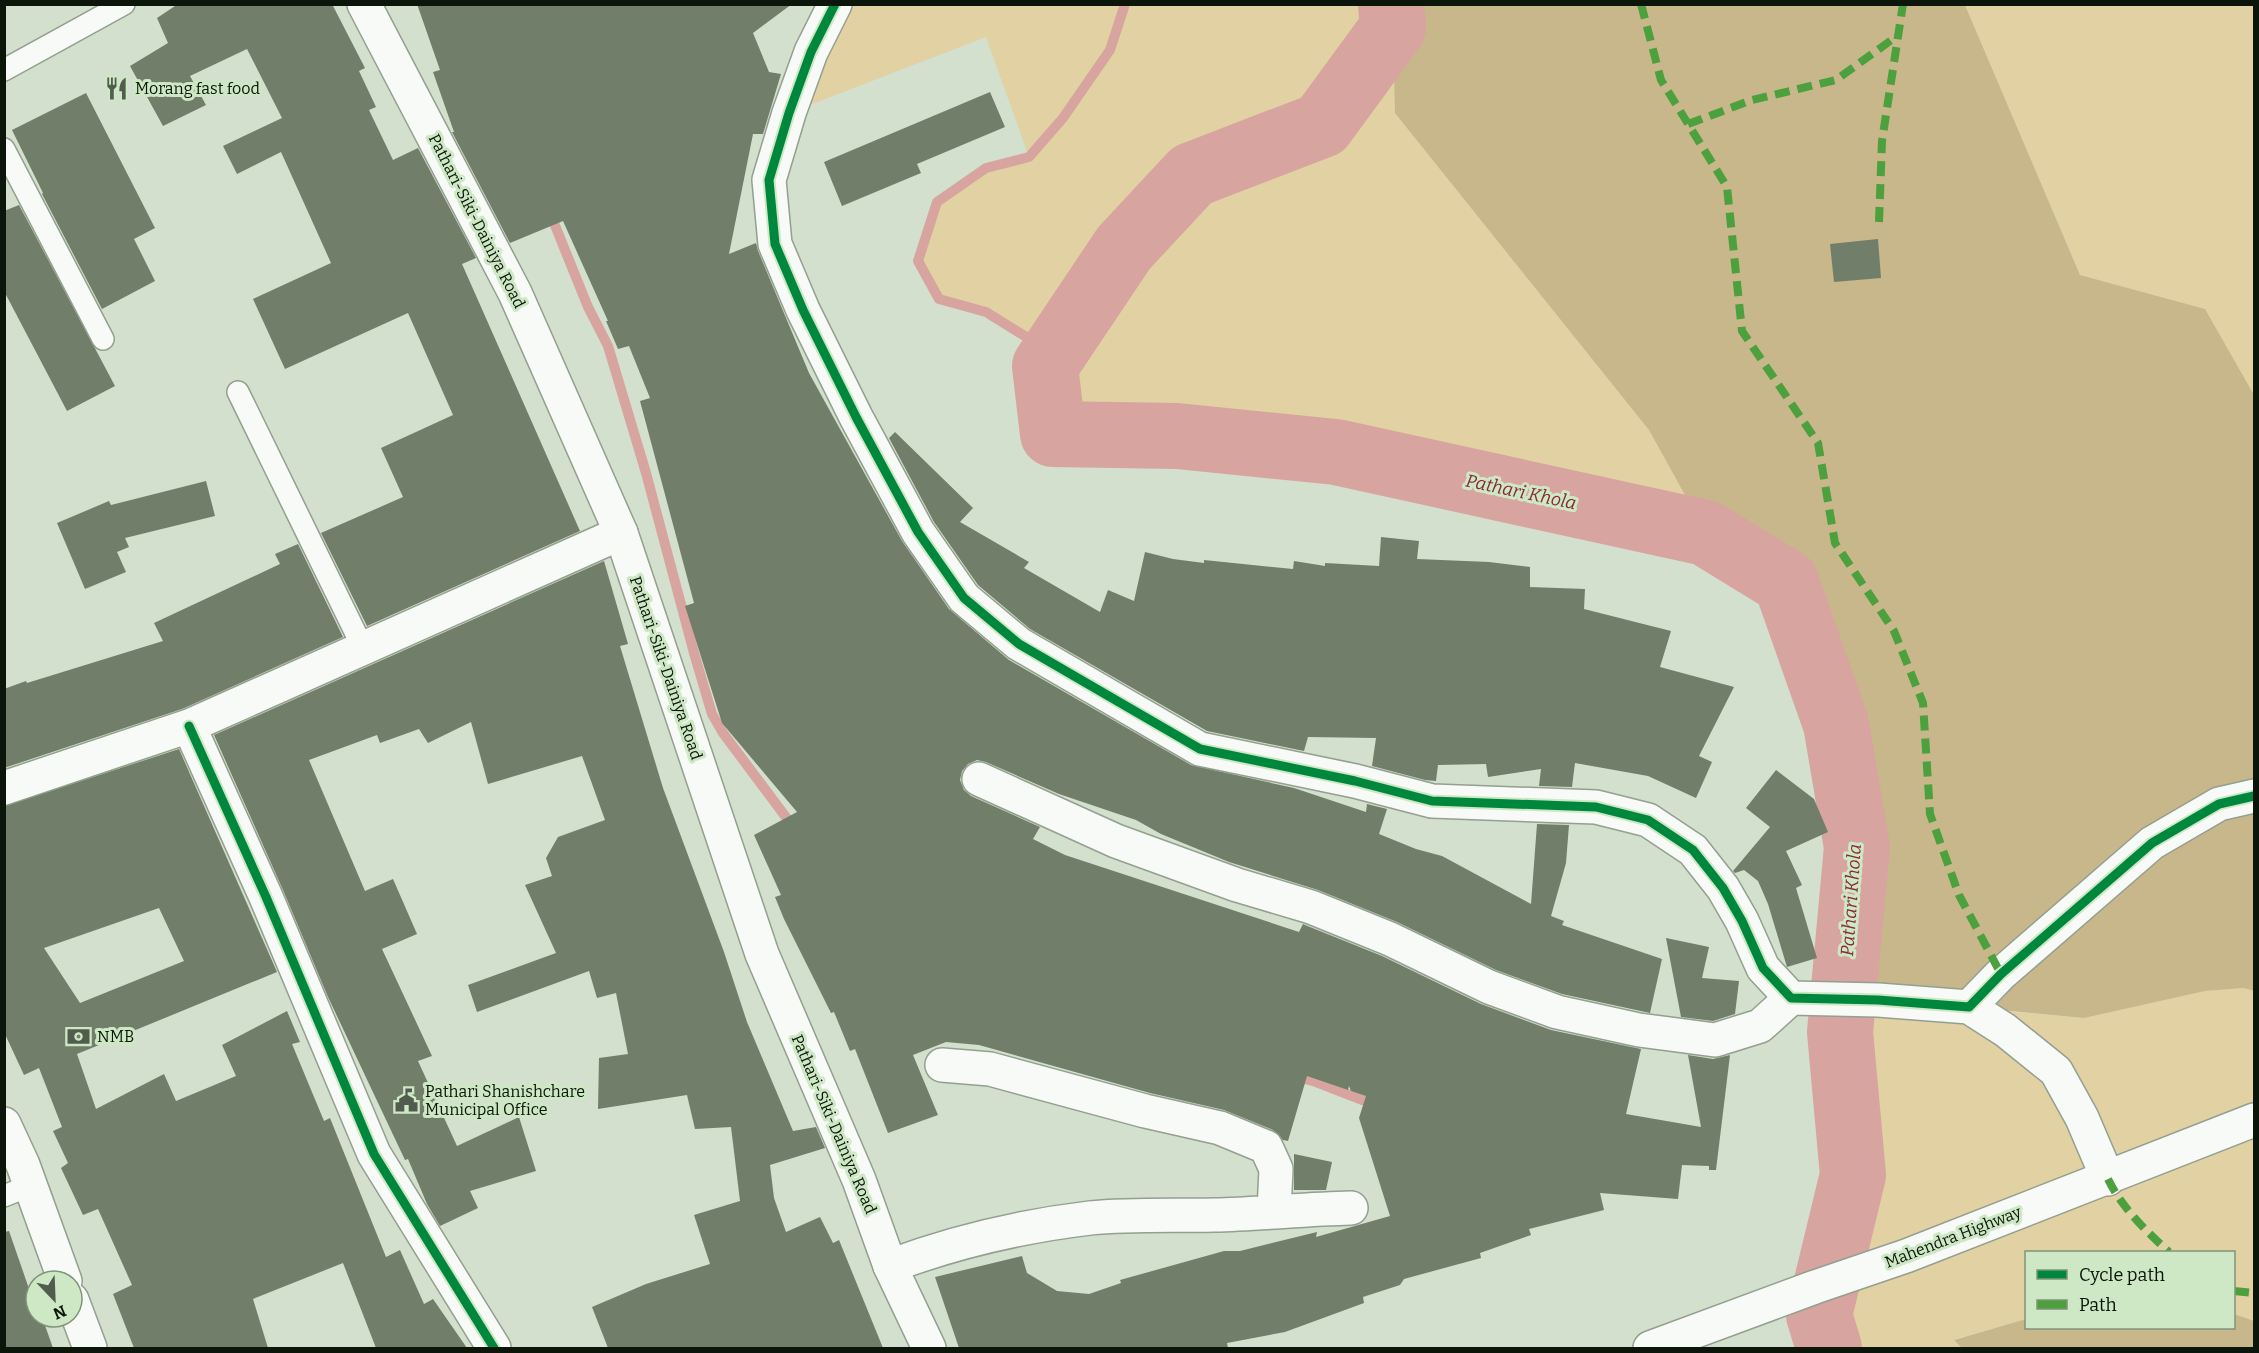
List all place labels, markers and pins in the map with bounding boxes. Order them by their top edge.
restaurant icon: Morang fast food [104,75,130,101]
place label: Morang fast food [135,79,260,98]
bank icon: NMB [66,1023,92,1049]
place label: NMB [97,1027,134,1046]
place label: Pathari Shanishchare Municipal Office [425,1082,585,1119]
public building icon: Pathari Shanishchare Municipal Office [394,1087,420,1113]

